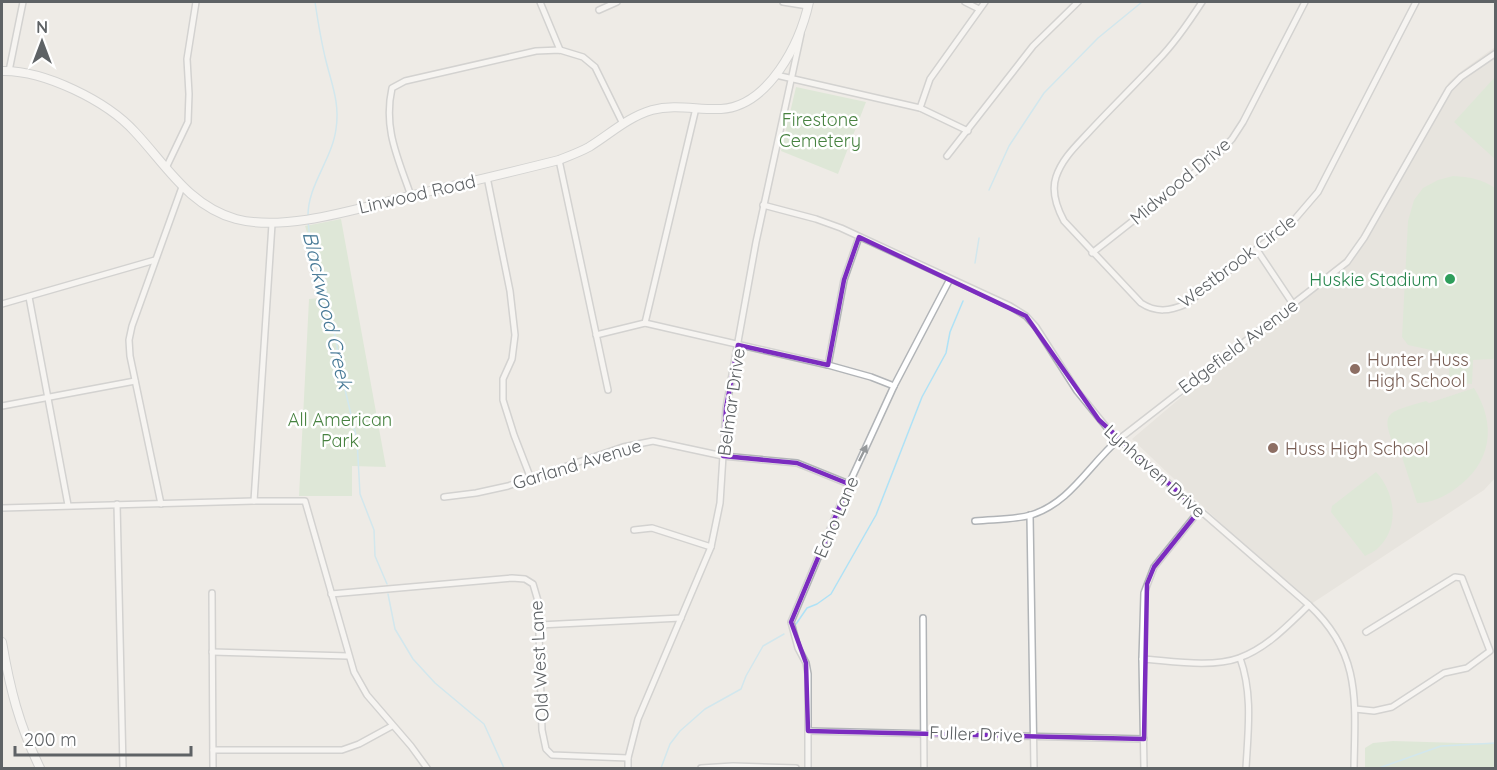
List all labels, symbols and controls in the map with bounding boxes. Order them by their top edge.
north arrow [12,12,72,72]
text: N [36,17,48,37]
park label: Firestone Cemetery [779,108,861,152]
street label: Midwood Drive [1125,132,1235,230]
street label: Linwood Road [356,169,478,219]
street label: Westbrook Circle [1174,209,1300,313]
water label: Blackwood Creek [298,229,359,394]
place label: Huskie Stadium [1309,268,1438,291]
marker: Huskie Stadium [1443,272,1457,286]
street label: Edgefield Avenue [1174,294,1302,398]
street label: Belmar Drive [712,347,750,457]
place label: Hunter Huss High School [1367,348,1469,392]
marker: Hunter Huss High School [1348,362,1362,376]
park label: All American Park [288,408,392,452]
street label: Lynhaven Drive [1099,419,1211,523]
street label: Garland Avenue [510,433,644,495]
place label: Huss High School [1285,437,1429,460]
marker: Huss High School [1266,441,1280,455]
one-way arrow [858,444,868,462]
street label: Echo Lane [809,473,863,561]
street label: Old West Lane [524,600,554,722]
scale bar [15,719,190,757]
street label: Fuller Drive [929,721,1023,747]
text: 200 m [24,728,77,751]

